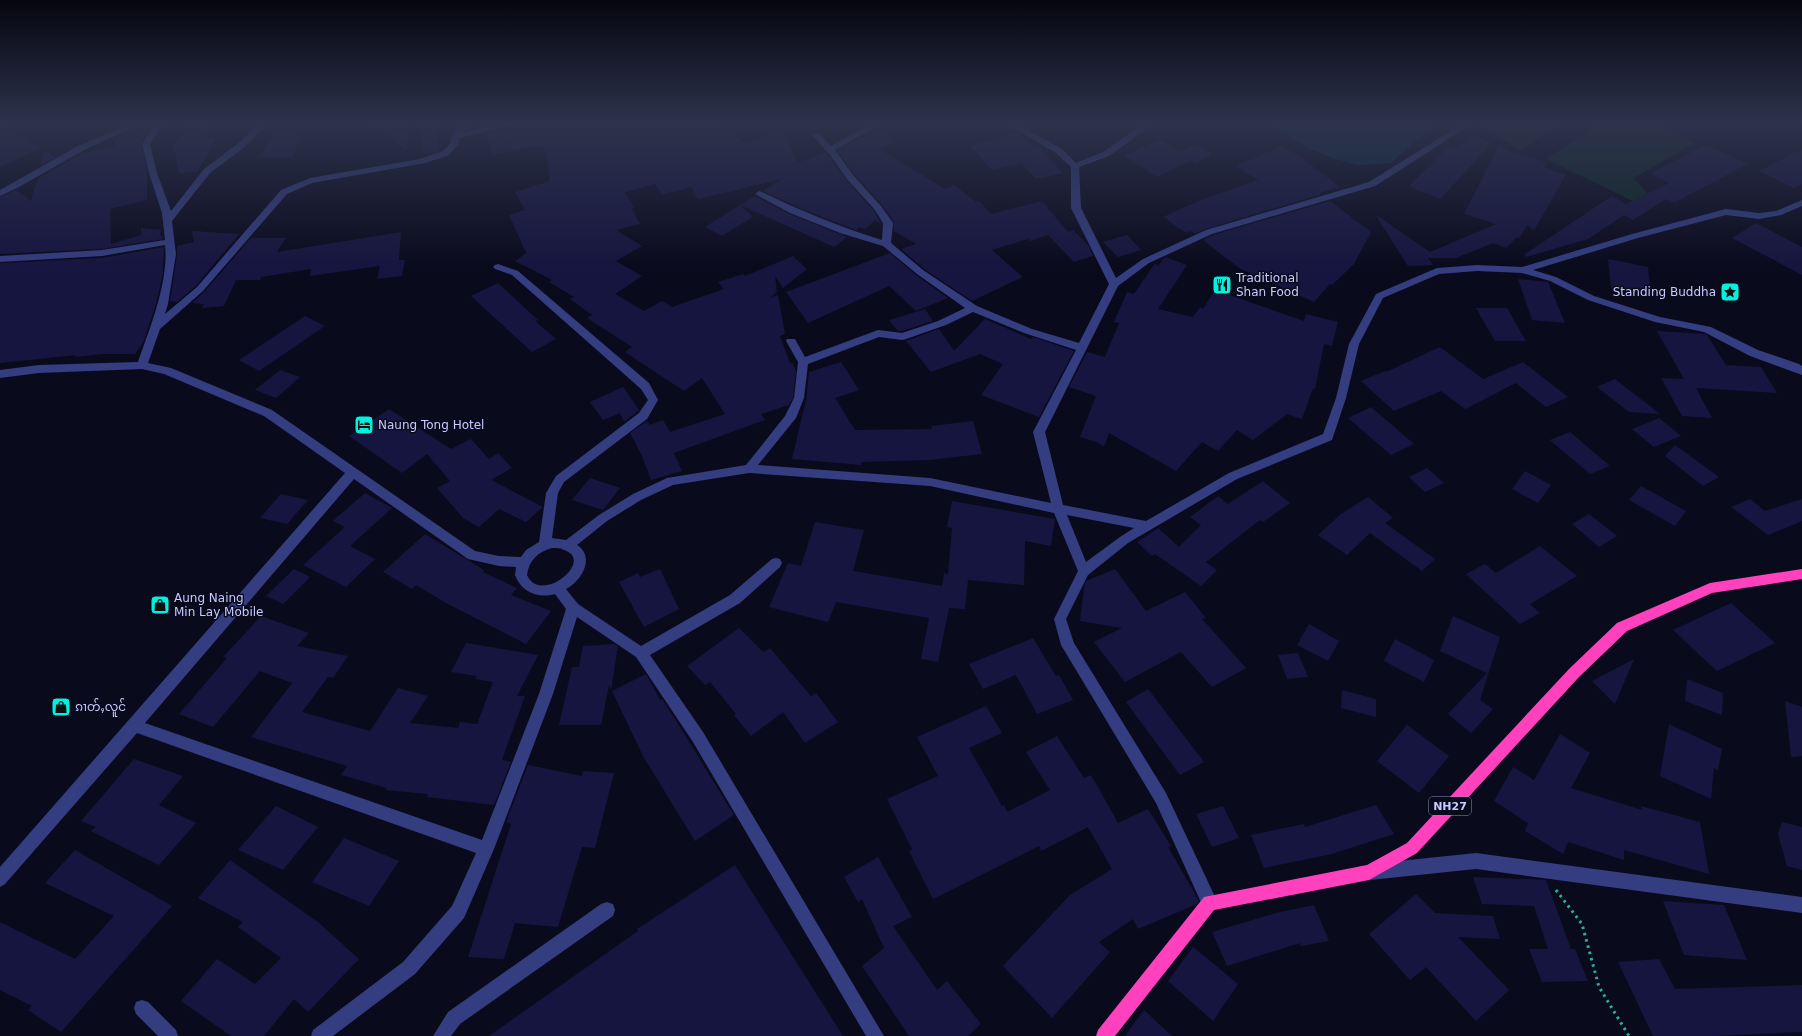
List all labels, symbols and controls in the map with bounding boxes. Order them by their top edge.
place label: Traditional Shan Food [1235,271,1299,299]
restaurant icon: Traditional Shan Food [1211,274,1233,296]
place icon: Standing Buddha [1719,281,1741,303]
place label: Standing Buddha [1613,285,1716,299]
hotel icon: Naung Tong Hotel [353,414,375,436]
place label: Naung Tong Hotel [378,418,484,432]
place label: Aung Naing Min Lay Mobile [174,591,263,619]
shop icon: Aung Naing Min Lay Mobile [149,594,171,616]
shop icon: ၵၢတ်ႇလူင် [50,696,72,718]
place label: ၵၢတ်ႇလူင် [75,698,126,717]
road number: NH27 [1429,797,1471,815]

